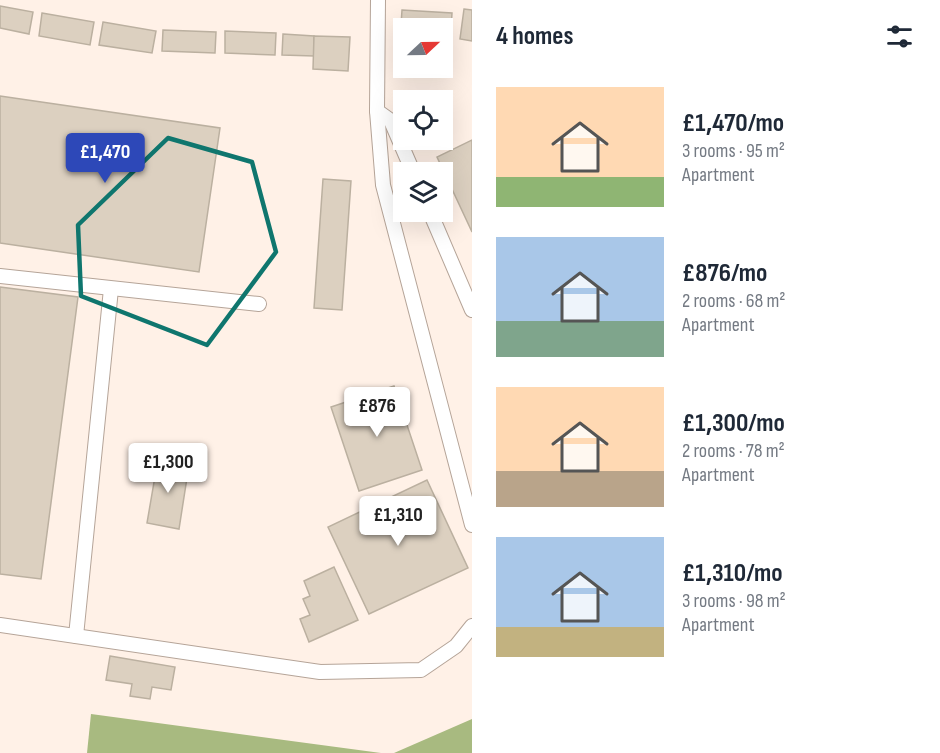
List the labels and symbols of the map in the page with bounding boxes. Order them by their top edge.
north arrow [393,18,453,78]
pin: £1,470 [56,133,154,184]
pin: £876 [341,387,413,438]
pin: £1,300 [119,443,217,494]
pin: £1,310 [349,496,447,547]

